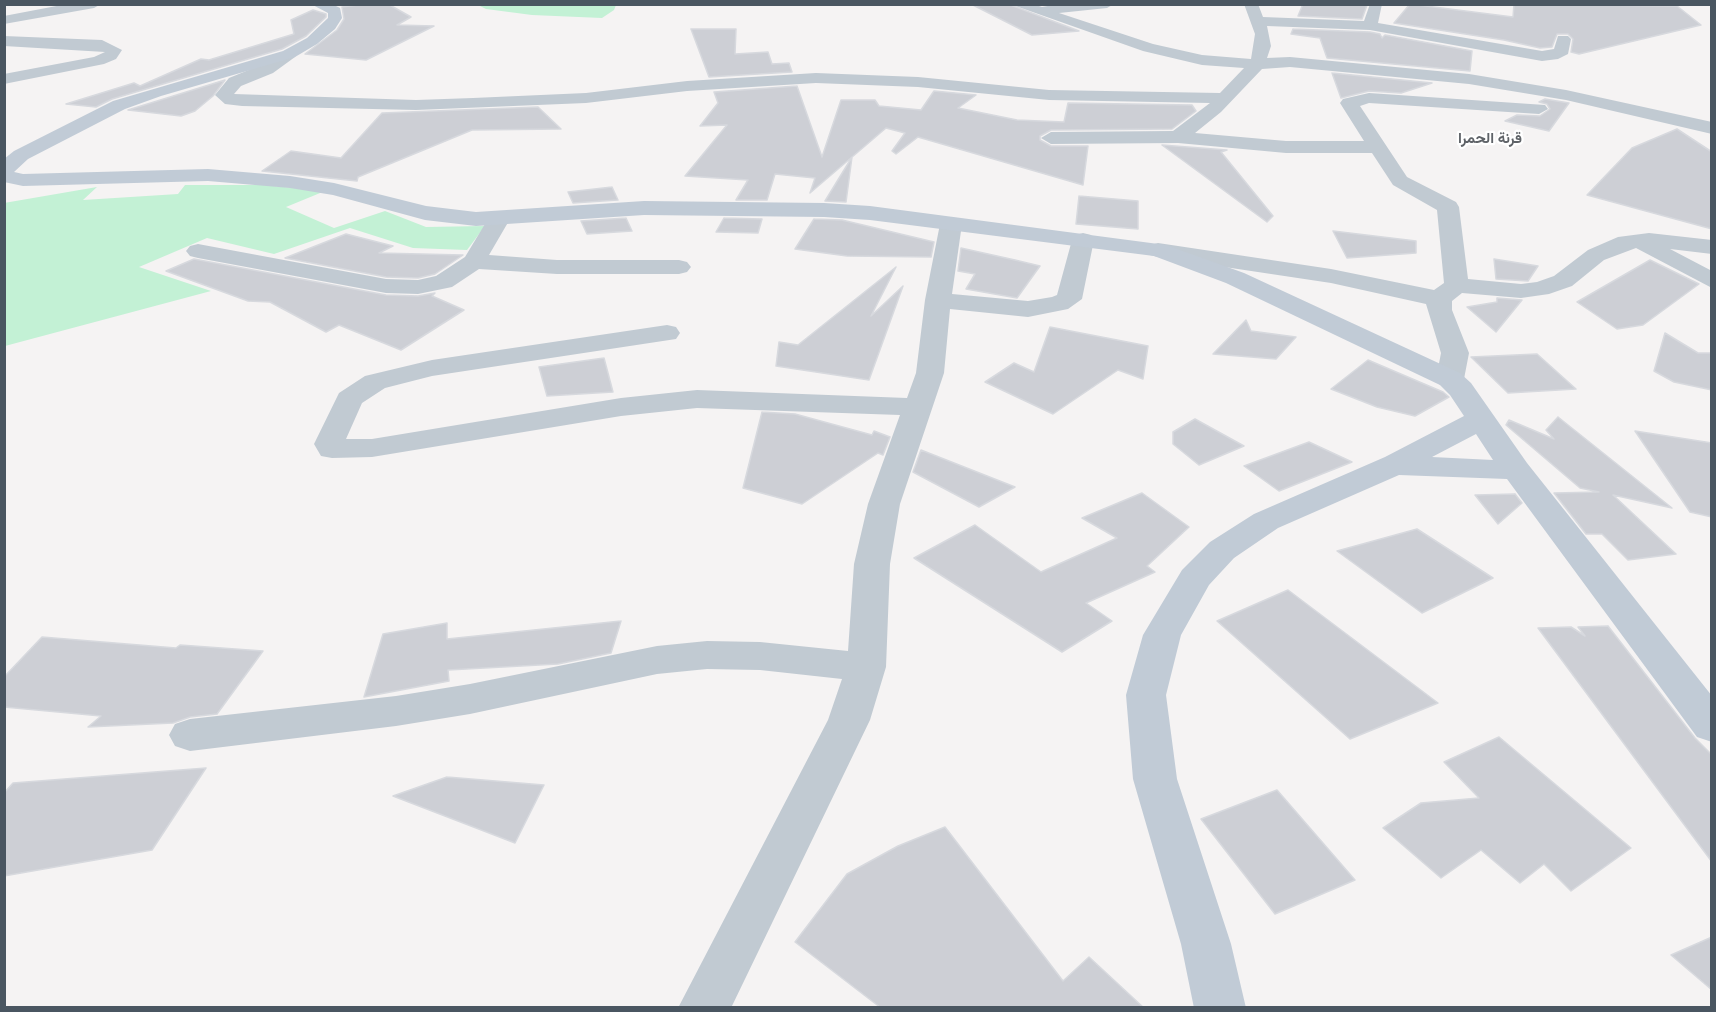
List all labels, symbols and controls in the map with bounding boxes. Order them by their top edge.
district label: قرنة الحمرا [1458,130,1522,148]

